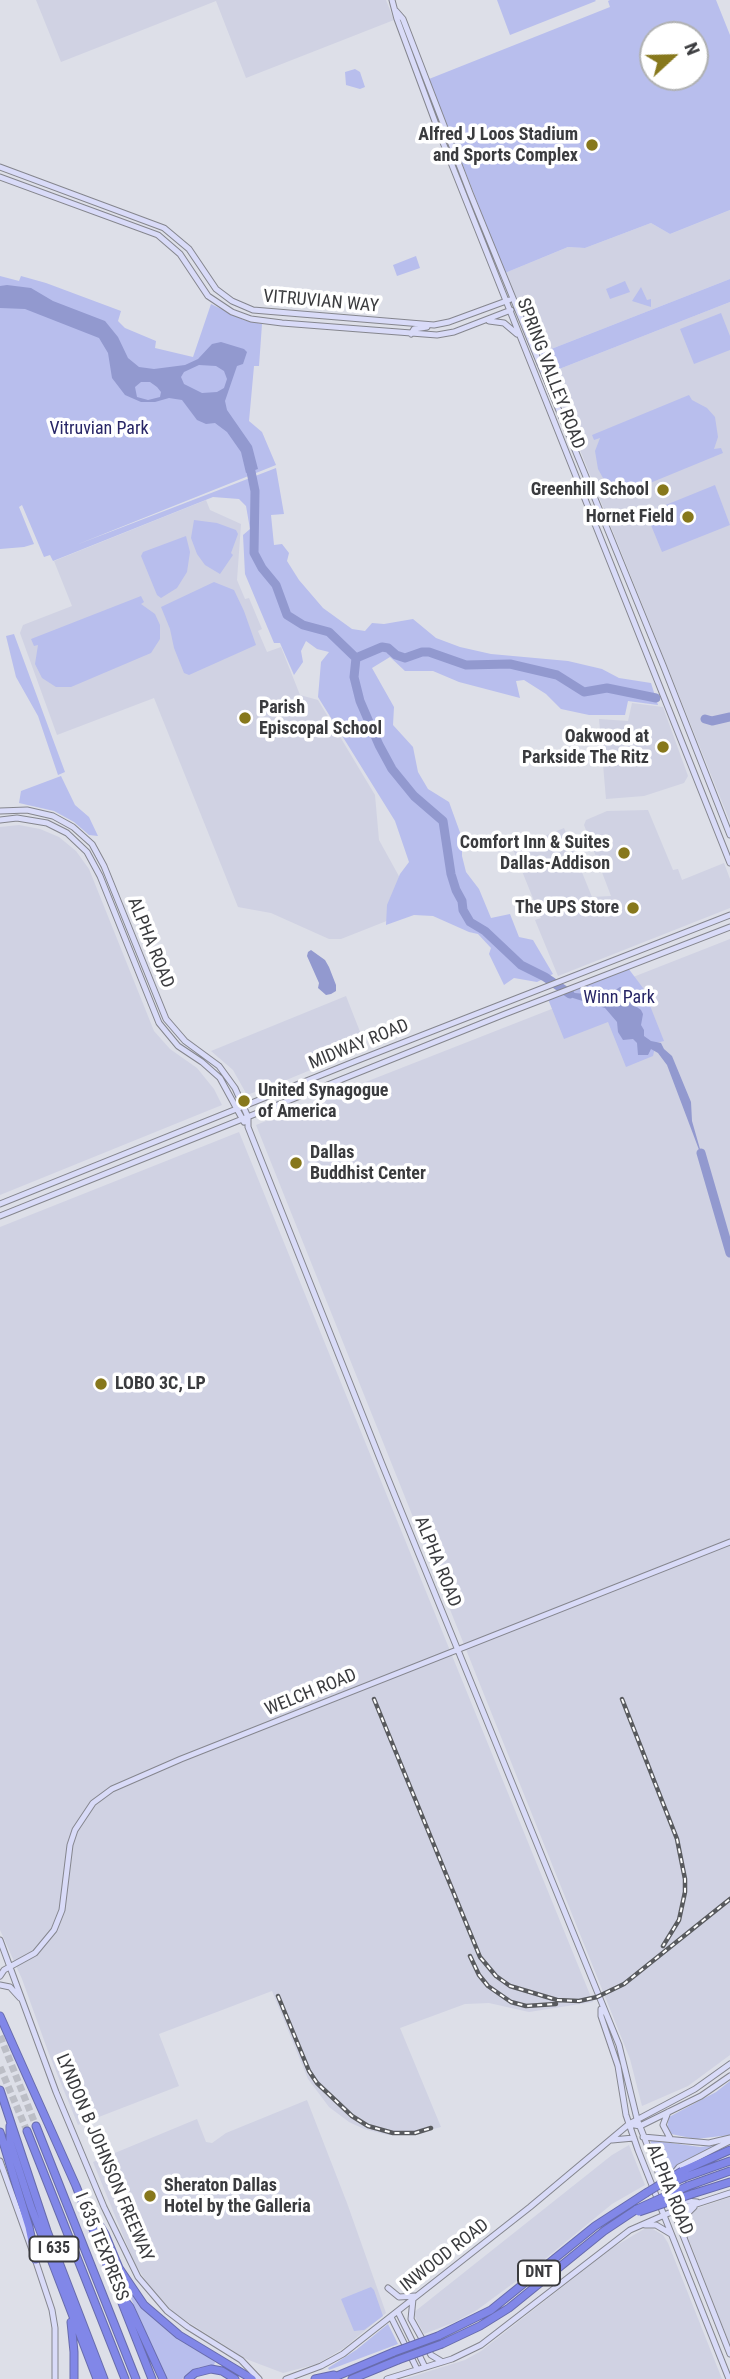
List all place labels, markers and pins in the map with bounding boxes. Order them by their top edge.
place label: Alfred J Loos Stadium and Sports Complex [418,124,578,166]
marker: Alfred J Loos Stadium and Sports Complex [584,137,600,153]
place label: Greenhill School [531,479,649,501]
marker: Greenhill School [655,482,671,498]
place label: Hornet Field [586,506,674,528]
marker: Hornet Field [680,509,696,525]
place label: Parish Episcopal School [259,697,382,740]
marker: Parish Episcopal School [237,710,253,726]
place label: Oakwood at Parkside The Ritz [522,726,649,768]
marker: Oakwood at Parkside The Ritz [655,739,671,755]
place label: Comfort Inn & Suites Dallas-Addison [460,832,610,874]
marker: Comfort Inn & Suites Dallas-Addison [616,845,632,861]
place label: The UPS Store [515,897,619,919]
marker: The UPS Store [625,900,641,916]
place label: United Synagogue of America [258,1080,388,1122]
marker: United Synagogue of America [236,1093,252,1109]
place label: Dallas Buddhist Center [310,1142,426,1184]
marker: Dallas Buddhist Center [288,1155,304,1171]
place label: LOBO 3C, LP [115,1373,206,1395]
marker: LOBO 3C, LP [93,1376,109,1392]
place label: Sheraton Dallas Hotel by the Galleria [164,2175,311,2218]
marker: Sheraton Dallas Hotel by the Galleria [142,2188,158,2204]

